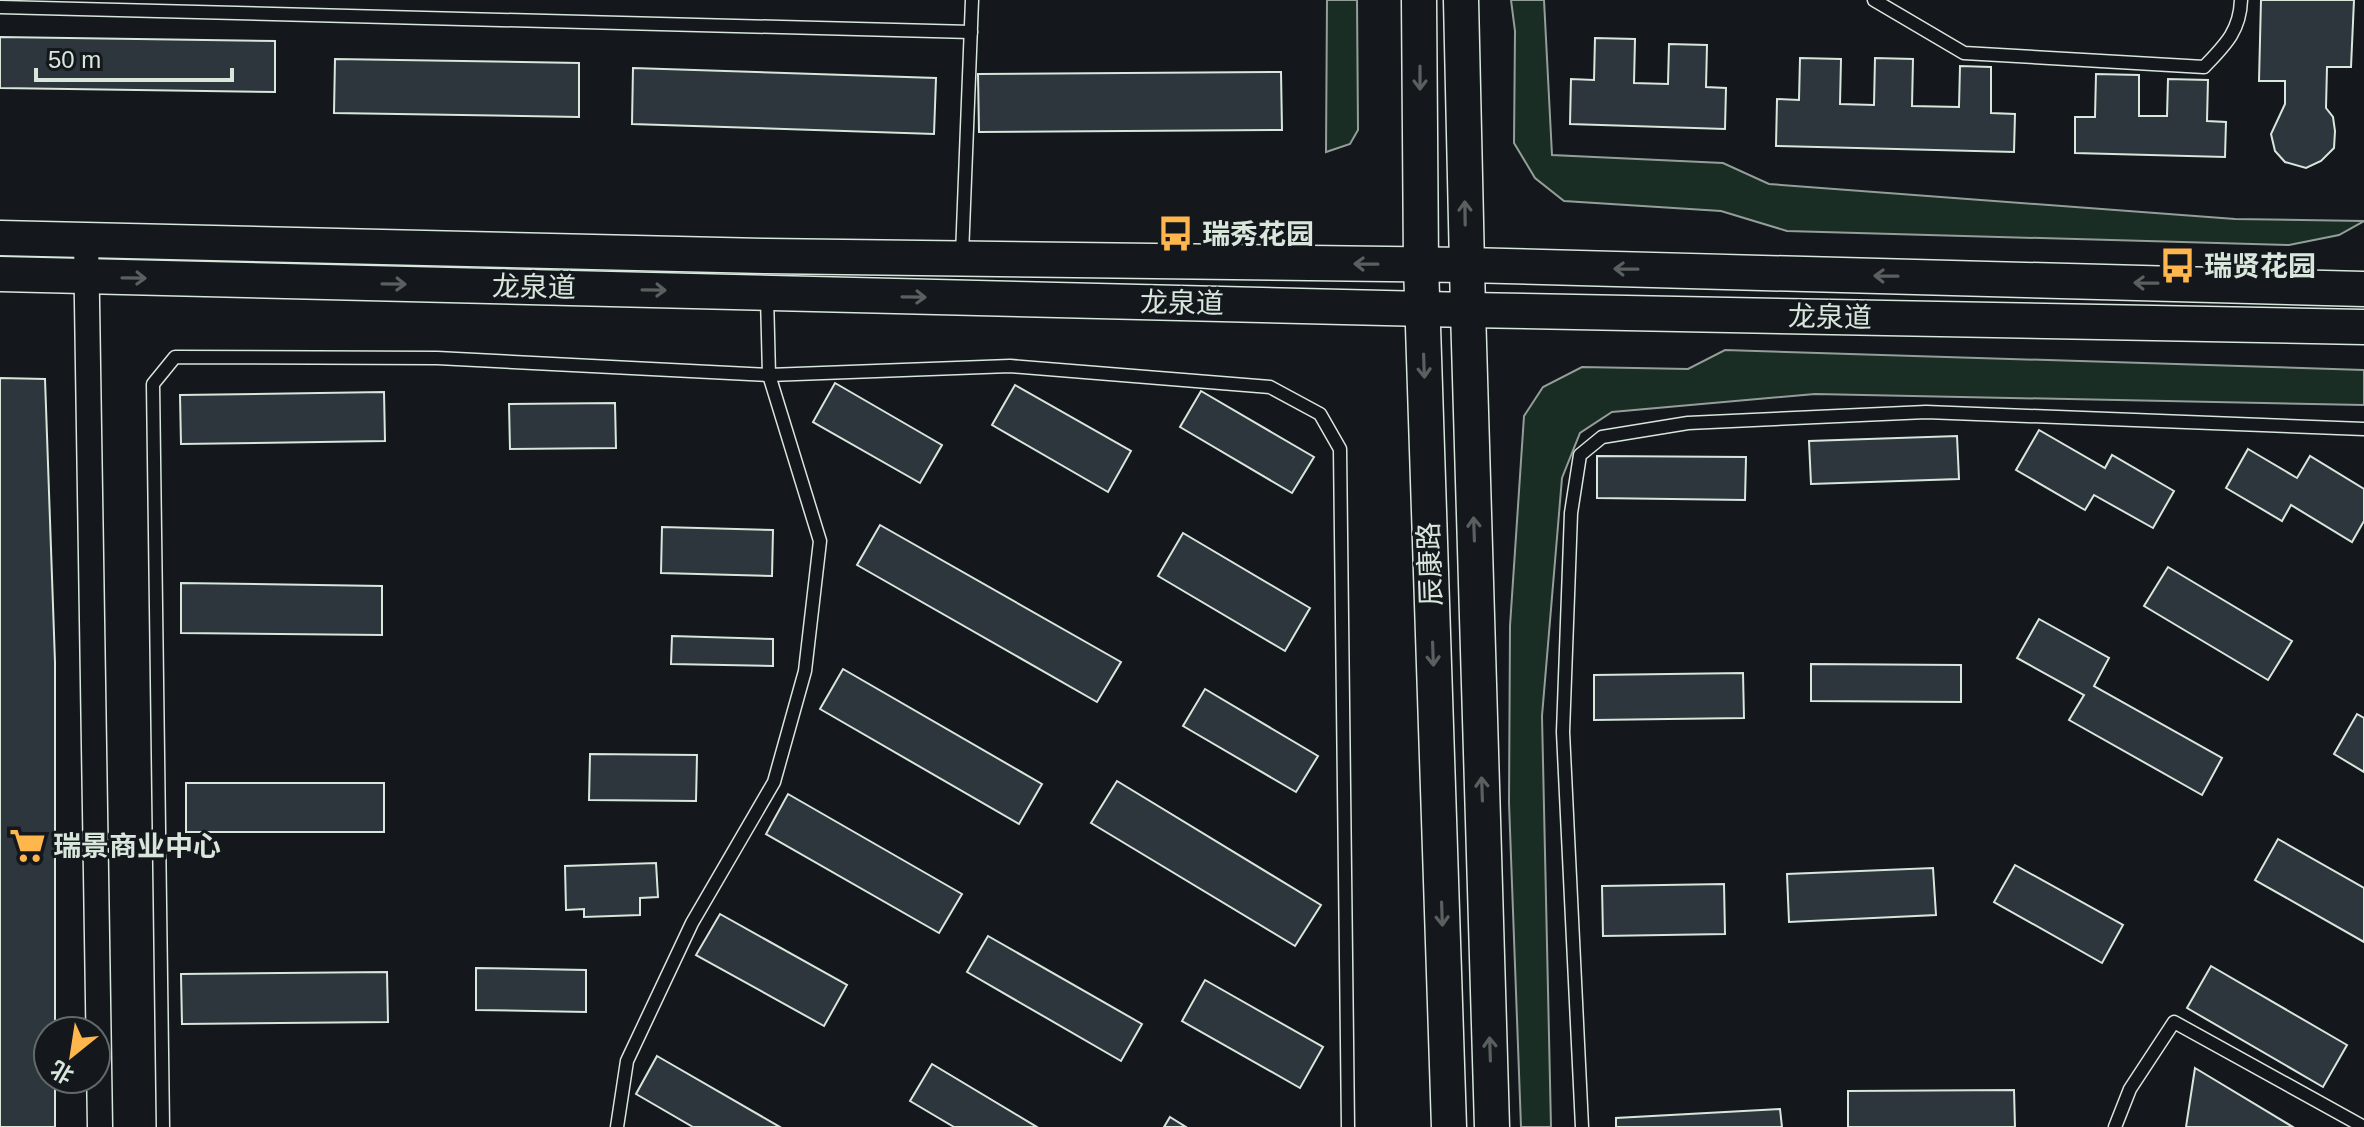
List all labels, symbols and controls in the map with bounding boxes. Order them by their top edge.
scale bar [36,32,232,82]
text: 50 m [48,46,101,73]
one-way arrow [1412,64,1428,91]
one-way arrow [1458,200,1473,227]
bus stop icon: 瑞秀花园 [1157,215,1195,253]
place label: 瑞秀花园 [1202,219,1314,250]
bus stop icon: 瑞贤花园 [2159,247,2197,285]
place label: 瑞贤花园 [2204,251,2316,282]
one-way arrow [1353,256,1380,272]
one-way arrow [1613,262,1640,277]
one-way arrow [1873,268,1900,284]
one-way arrow [120,270,147,285]
street label: 龙泉道 [492,271,576,303]
one-way arrow [2133,275,2160,291]
one-way arrow [380,276,407,292]
one-way arrow [640,283,667,298]
street label: 龙泉道 [1140,287,1224,319]
one-way arrow [900,289,927,304]
street label: 龙泉道 [1788,301,1872,333]
one-way arrow [1416,352,1431,379]
one-way arrow [1467,516,1482,543]
street label: 辰康路 [1413,521,1447,607]
one-way arrow [1426,640,1441,667]
one-way arrow [1474,776,1490,803]
supermarket icon: 瑞景商业中心 [8,827,46,865]
place label: 瑞景商业中心 [53,831,221,862]
one-way arrow [1435,900,1450,927]
north arrow [32,1015,112,1095]
one-way arrow [1482,1036,1497,1063]
text: 北 [46,1056,78,1088]

